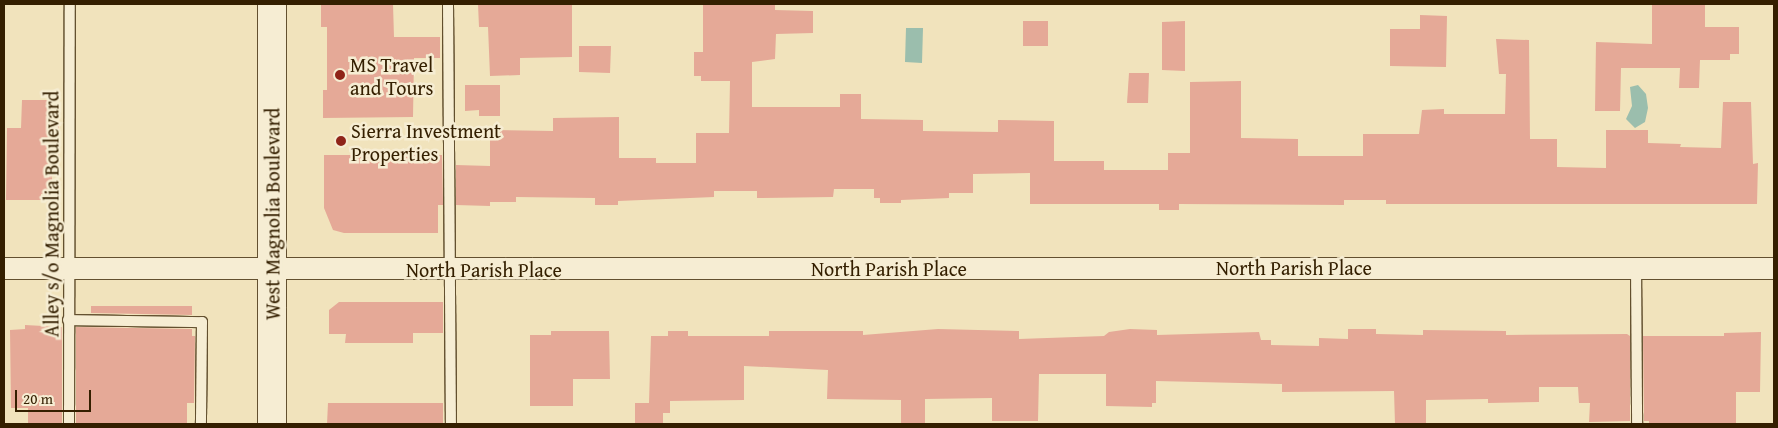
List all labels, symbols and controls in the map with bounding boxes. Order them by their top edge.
place label: MS Travel and Tours [350,52,433,99]
marker: MS Travel and Tours [334,69,346,81]
street label: Alley s/o Magnolia Boulevard [39,91,63,337]
street label: West Magnolia Boulevard [260,108,284,320]
place label: Sierra Investment Properties [351,118,501,165]
marker: Sierra Investment Properties [335,135,347,147]
street label: North Parish Place [1216,255,1372,279]
street label: North Parish Place [811,256,967,280]
street label: North Parish Place [406,257,562,281]
scale bar [18,380,94,412]
text: 20 m [23,388,53,409]

